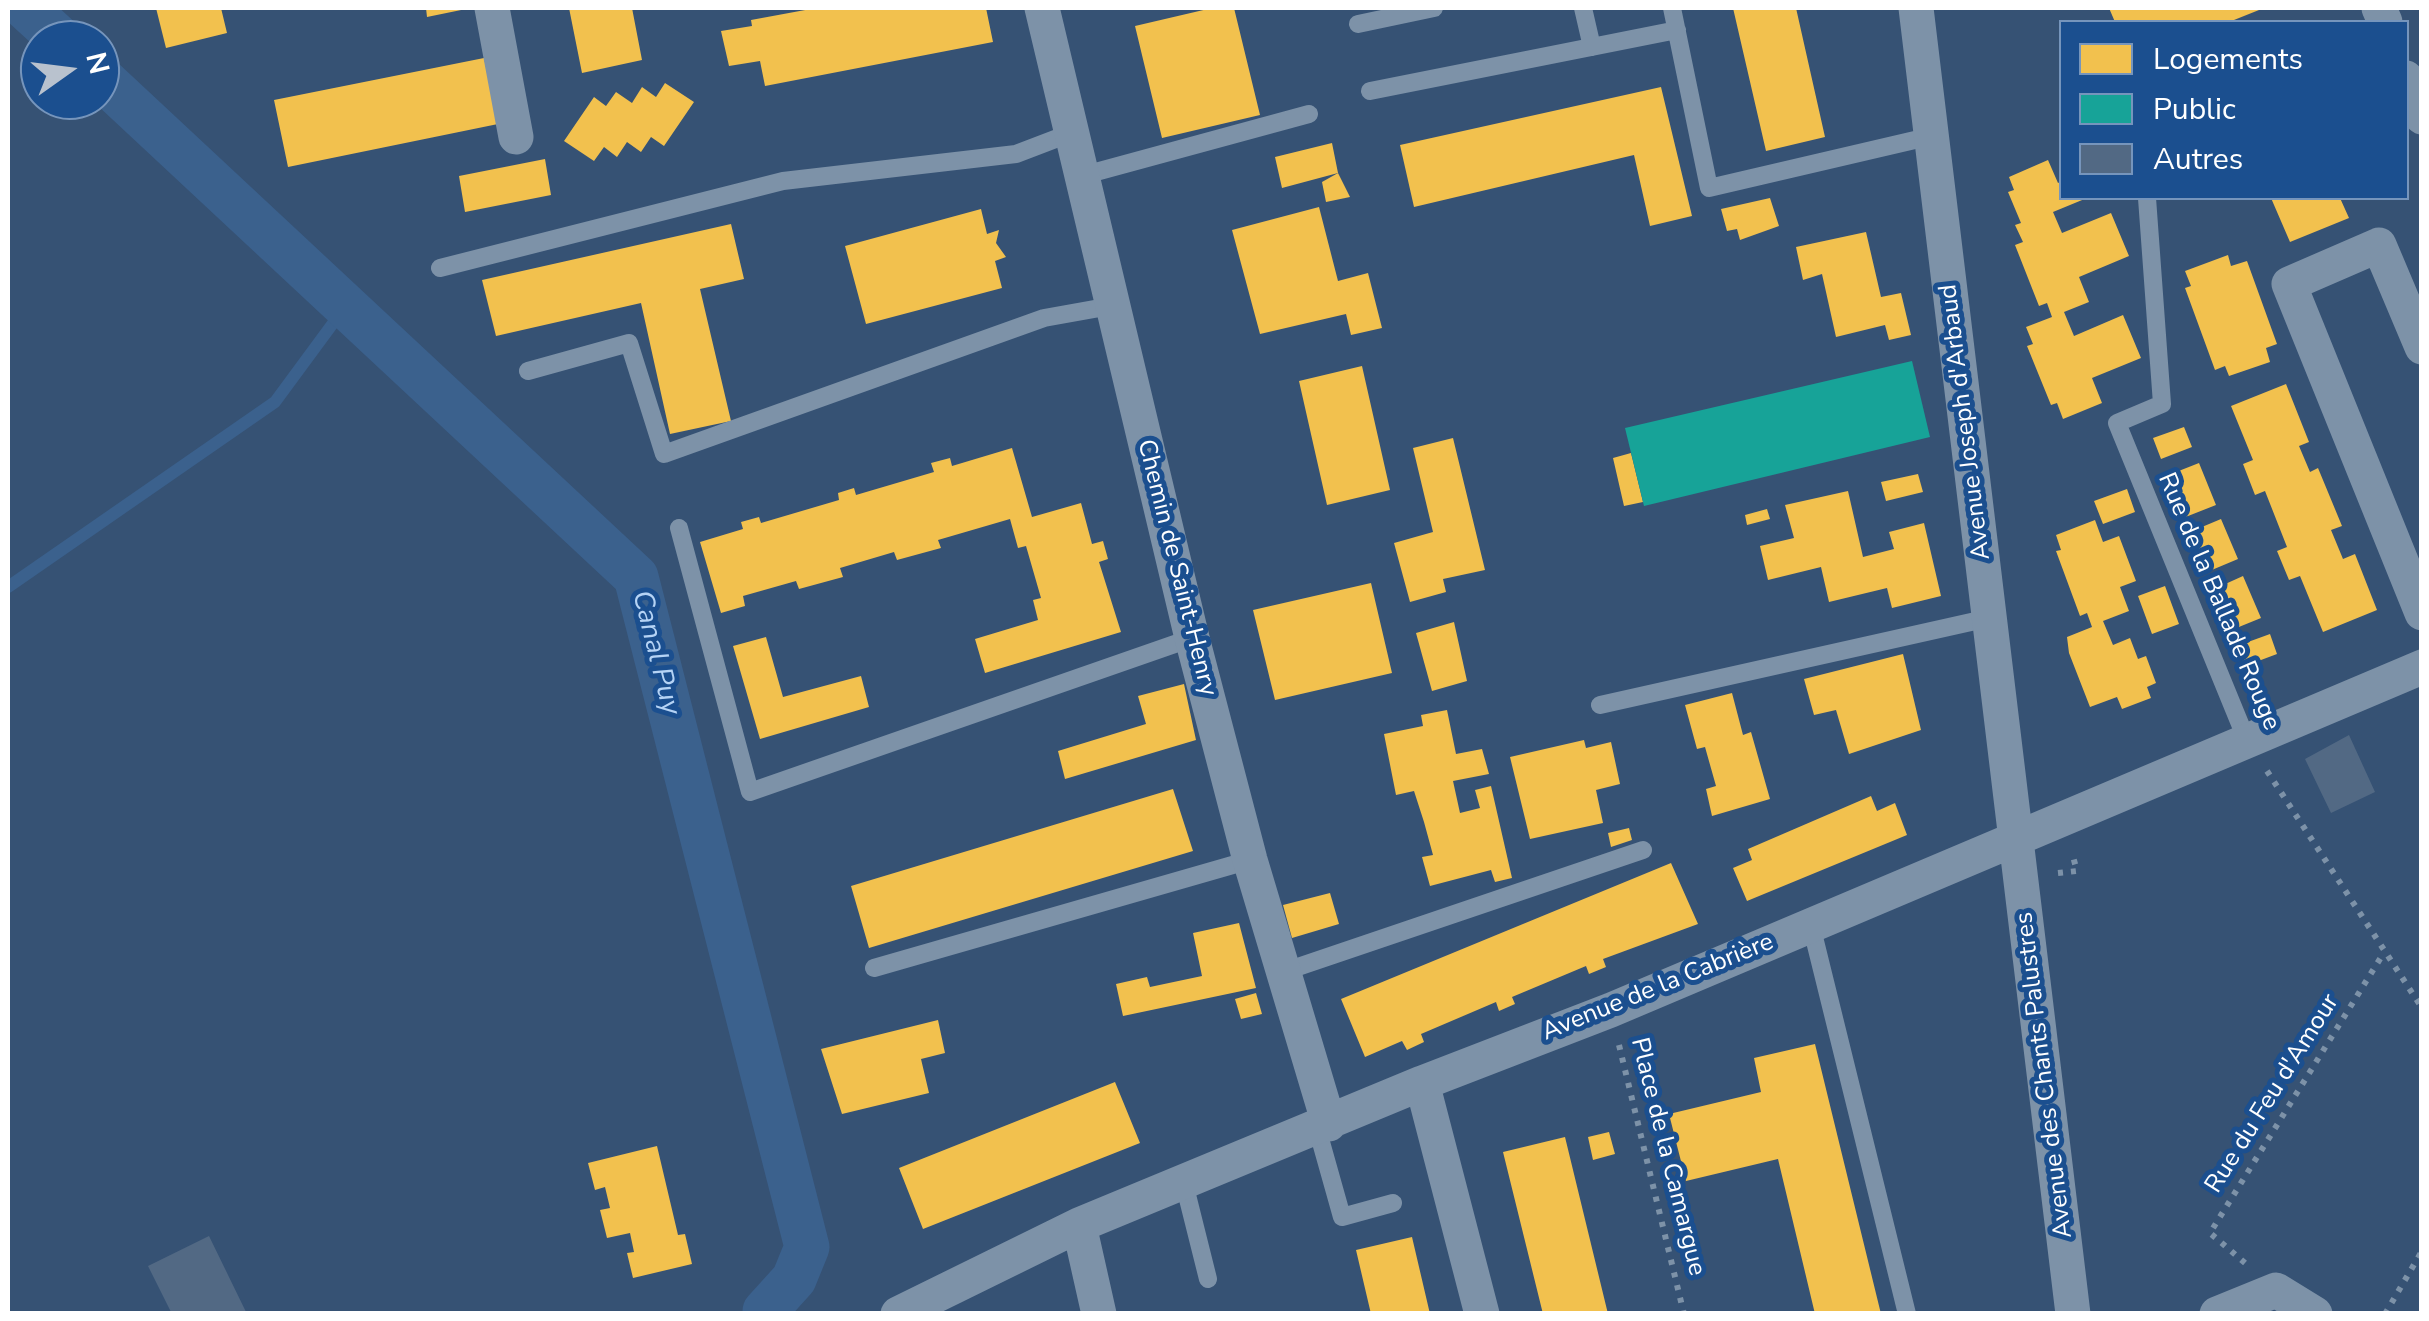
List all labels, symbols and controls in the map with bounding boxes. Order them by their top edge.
north arrow [20,20,120,120]
legend [2059,20,2409,200]
text: Logements [2153,39,2303,80]
text: N [76,48,118,78]
text: Public [2153,89,2236,130]
text: Autres [2153,139,2243,180]
street label: Avenue Joseph d'Arbaud [1934,282,1998,562]
street label: Chemin de Saint-Henry [1130,437,1222,699]
street label: Rue de la Ballade Rouge [2150,469,2286,735]
water label: Canal Puy [623,587,687,719]
street label: Avenue des Chants Palustres [2010,910,2080,1240]
street label: Avenue de la Cabrière [1538,928,1778,1048]
street label: Rue du Feu d'Amour [2200,989,2346,1199]
street label: Place de la Camargue [1623,1035,1711,1279]

